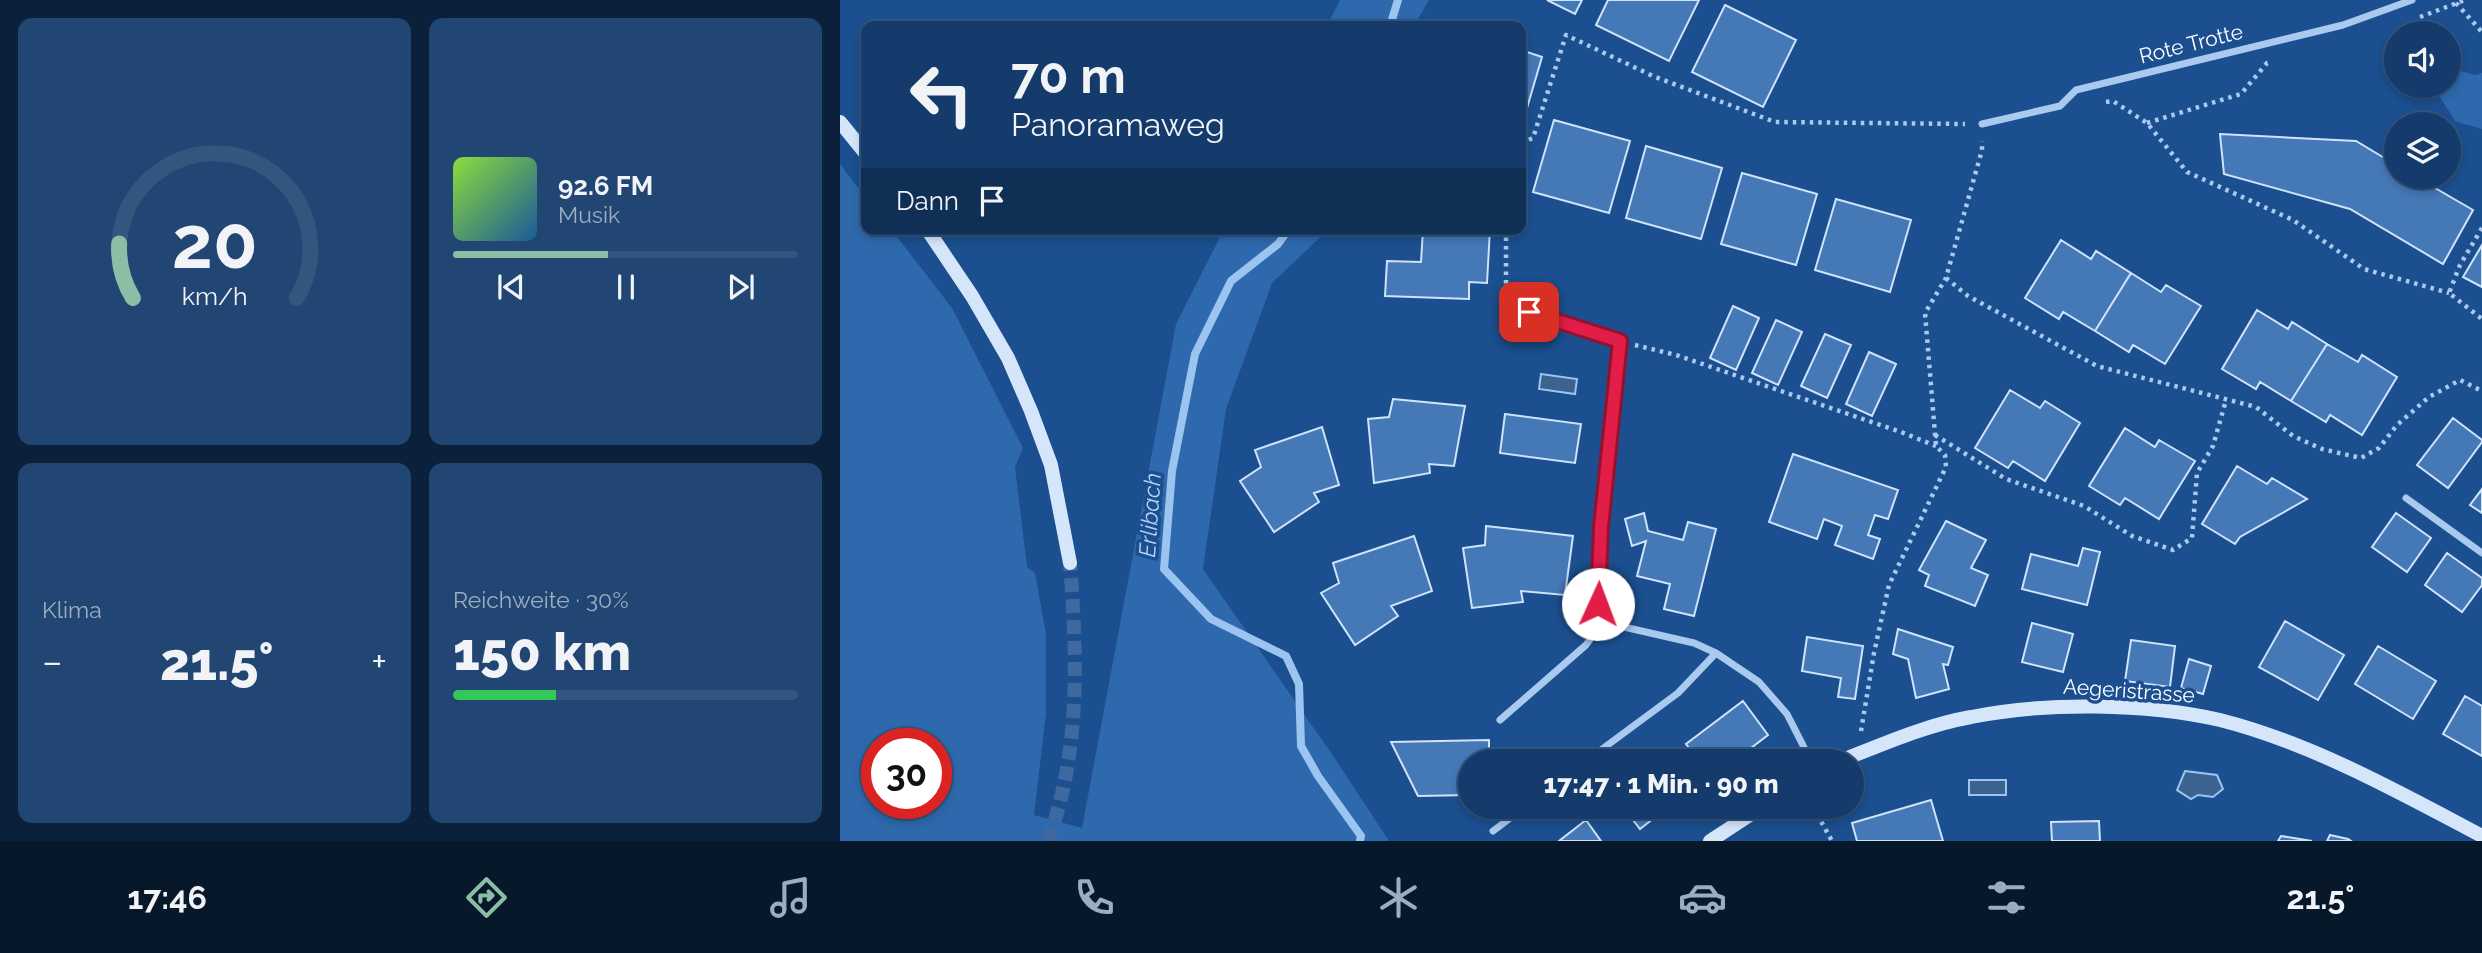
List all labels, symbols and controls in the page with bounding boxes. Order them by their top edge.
street label: Rote Trotte [2136,19,2245,68]
map controls [2384,21,2461,189]
button: sound [2384,21,2461,98]
text: 70 m [1011,47,1126,104]
icon: left [896,49,987,140]
text: Panoramaweg [1011,106,1225,143]
button: layers [2384,112,2461,189]
text: 92.6 FM [558,171,653,201]
icon: arrive [973,182,1011,220]
text: Dann [896,186,959,216]
text: 20 [172,200,257,285]
text: Musik [558,201,620,228]
icon: previous [492,268,530,306]
icon: pause [607,268,645,306]
icon: next [722,268,760,306]
text: km/h [182,281,247,311]
pin [1499,282,1559,342]
icon: arrive [1510,293,1548,331]
water label: Erlibach [1133,472,1166,558]
position arrow [1561,567,1635,641]
text: Reichweite · 30% [453,586,629,613]
text: Klima [42,596,102,623]
text: 150 km [453,621,631,682]
text: 21.5° [160,631,274,692]
text: − [42,639,62,684]
text: + [371,639,387,684]
street label: Aegeristrasse [2062,673,2196,708]
speed limit sign: 30 [861,728,952,819]
text: 17:47 · 1 Min. · 90 m [1544,769,1778,799]
icon: directions [462,873,511,922]
icon: music [766,873,815,922]
icon: phone [1070,873,1119,922]
icon: climate [1374,873,1423,922]
icon: car [1678,873,1727,922]
icon: filters [1982,873,2031,922]
text: 17:46 [128,879,207,916]
text: 21.5° [2286,879,2354,916]

